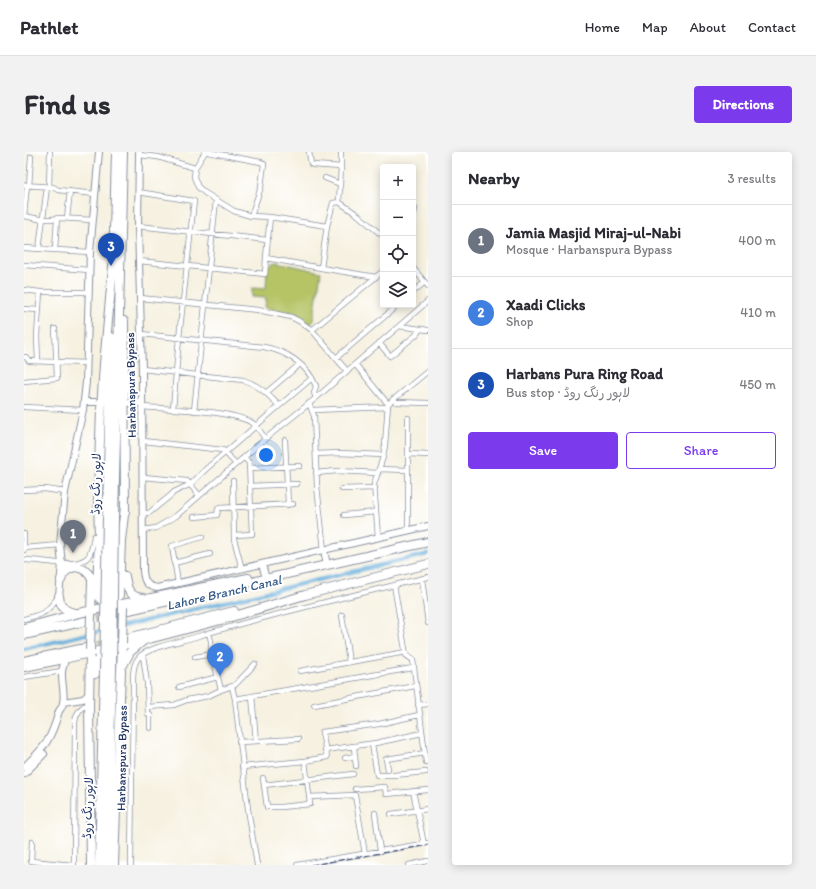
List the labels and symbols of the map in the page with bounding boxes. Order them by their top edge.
pin: 3 [98,233,124,266]
street label: Harbanspura Bypass [123,332,139,438]
your location [256,445,276,465]
street label: لاہور رنگ روڈ [88,453,105,515]
pin: 1 [60,520,86,553]
water label: Lahore Branch Canal [165,572,284,613]
pin: 2 [207,643,233,676]
street label: Harbanspura Bypass [114,705,130,811]
street label: لاہور رنگ روڈ [80,777,98,839]

